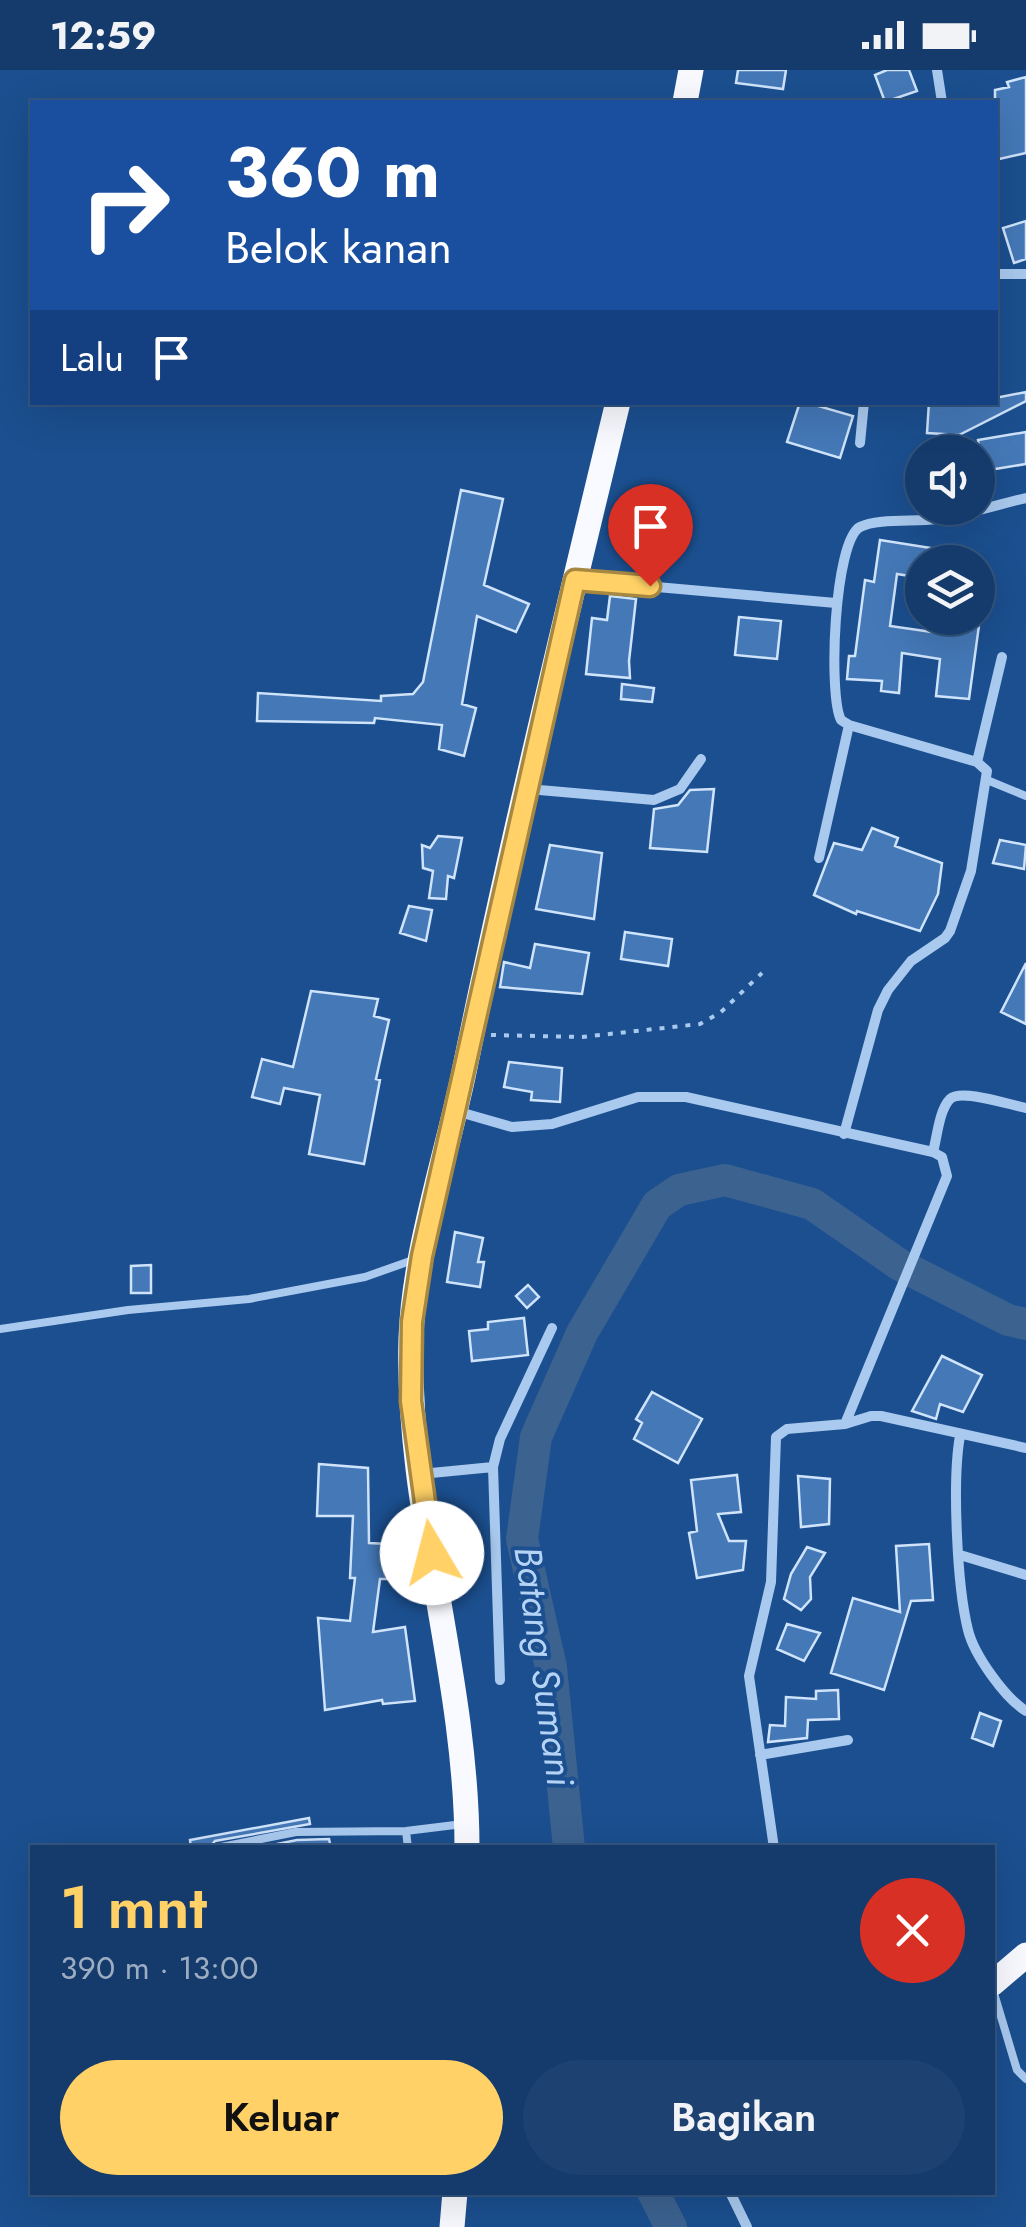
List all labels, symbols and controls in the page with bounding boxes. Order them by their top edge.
text: 12:59 [50,8,156,63]
text: 360 m [225,122,440,223]
icon: right [60,140,190,270]
text: Belok kanan [225,215,452,280]
text: Lalu [60,330,124,385]
icon: arrive [144,330,199,385]
map controls [905,435,995,635]
button: sound [905,435,995,525]
pin [608,484,693,587]
icon: arrive [623,499,678,554]
button: layers [905,545,995,635]
position arrow [380,1501,484,1605]
water label: Batang Sumani [500,1543,589,1791]
text: 1 mnt [60,1864,207,1951]
button: close [860,1878,965,1983]
text: 390 m · 13:00 [60,1945,258,1991]
button: Keluar [60,2060,503,2175]
button: Bagikan [523,2060,965,2175]

